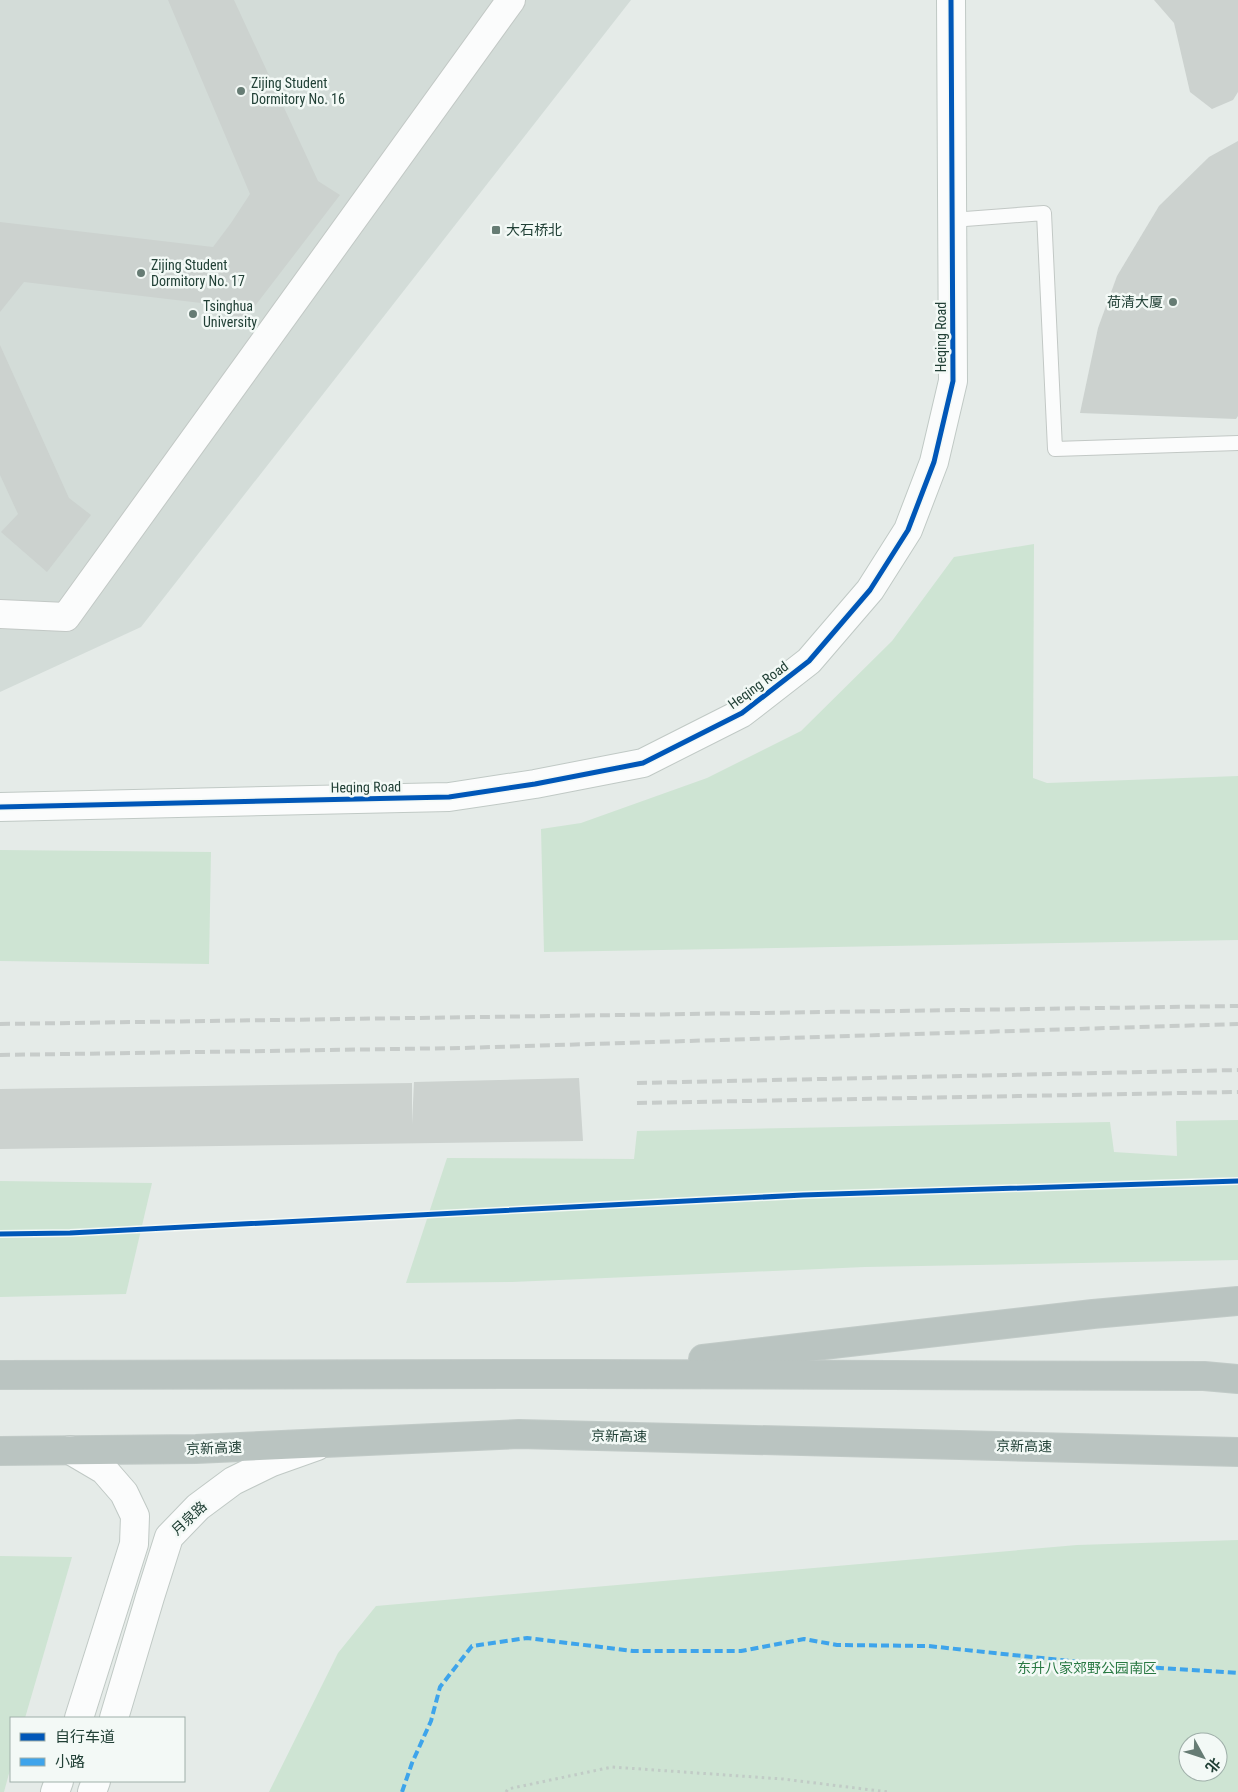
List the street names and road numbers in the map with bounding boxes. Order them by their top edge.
street label: Heqing Road [933,302,949,372]
street label: Heqing Road [725,658,791,712]
street label: Heqing Road [331,778,401,796]
street label: 京新高速 [591,1428,647,1444]
street label: 京新高速 [996,1438,1052,1454]
street label: 京新高速 [186,1439,242,1457]
street label: 月泉路 [168,1498,210,1538]

